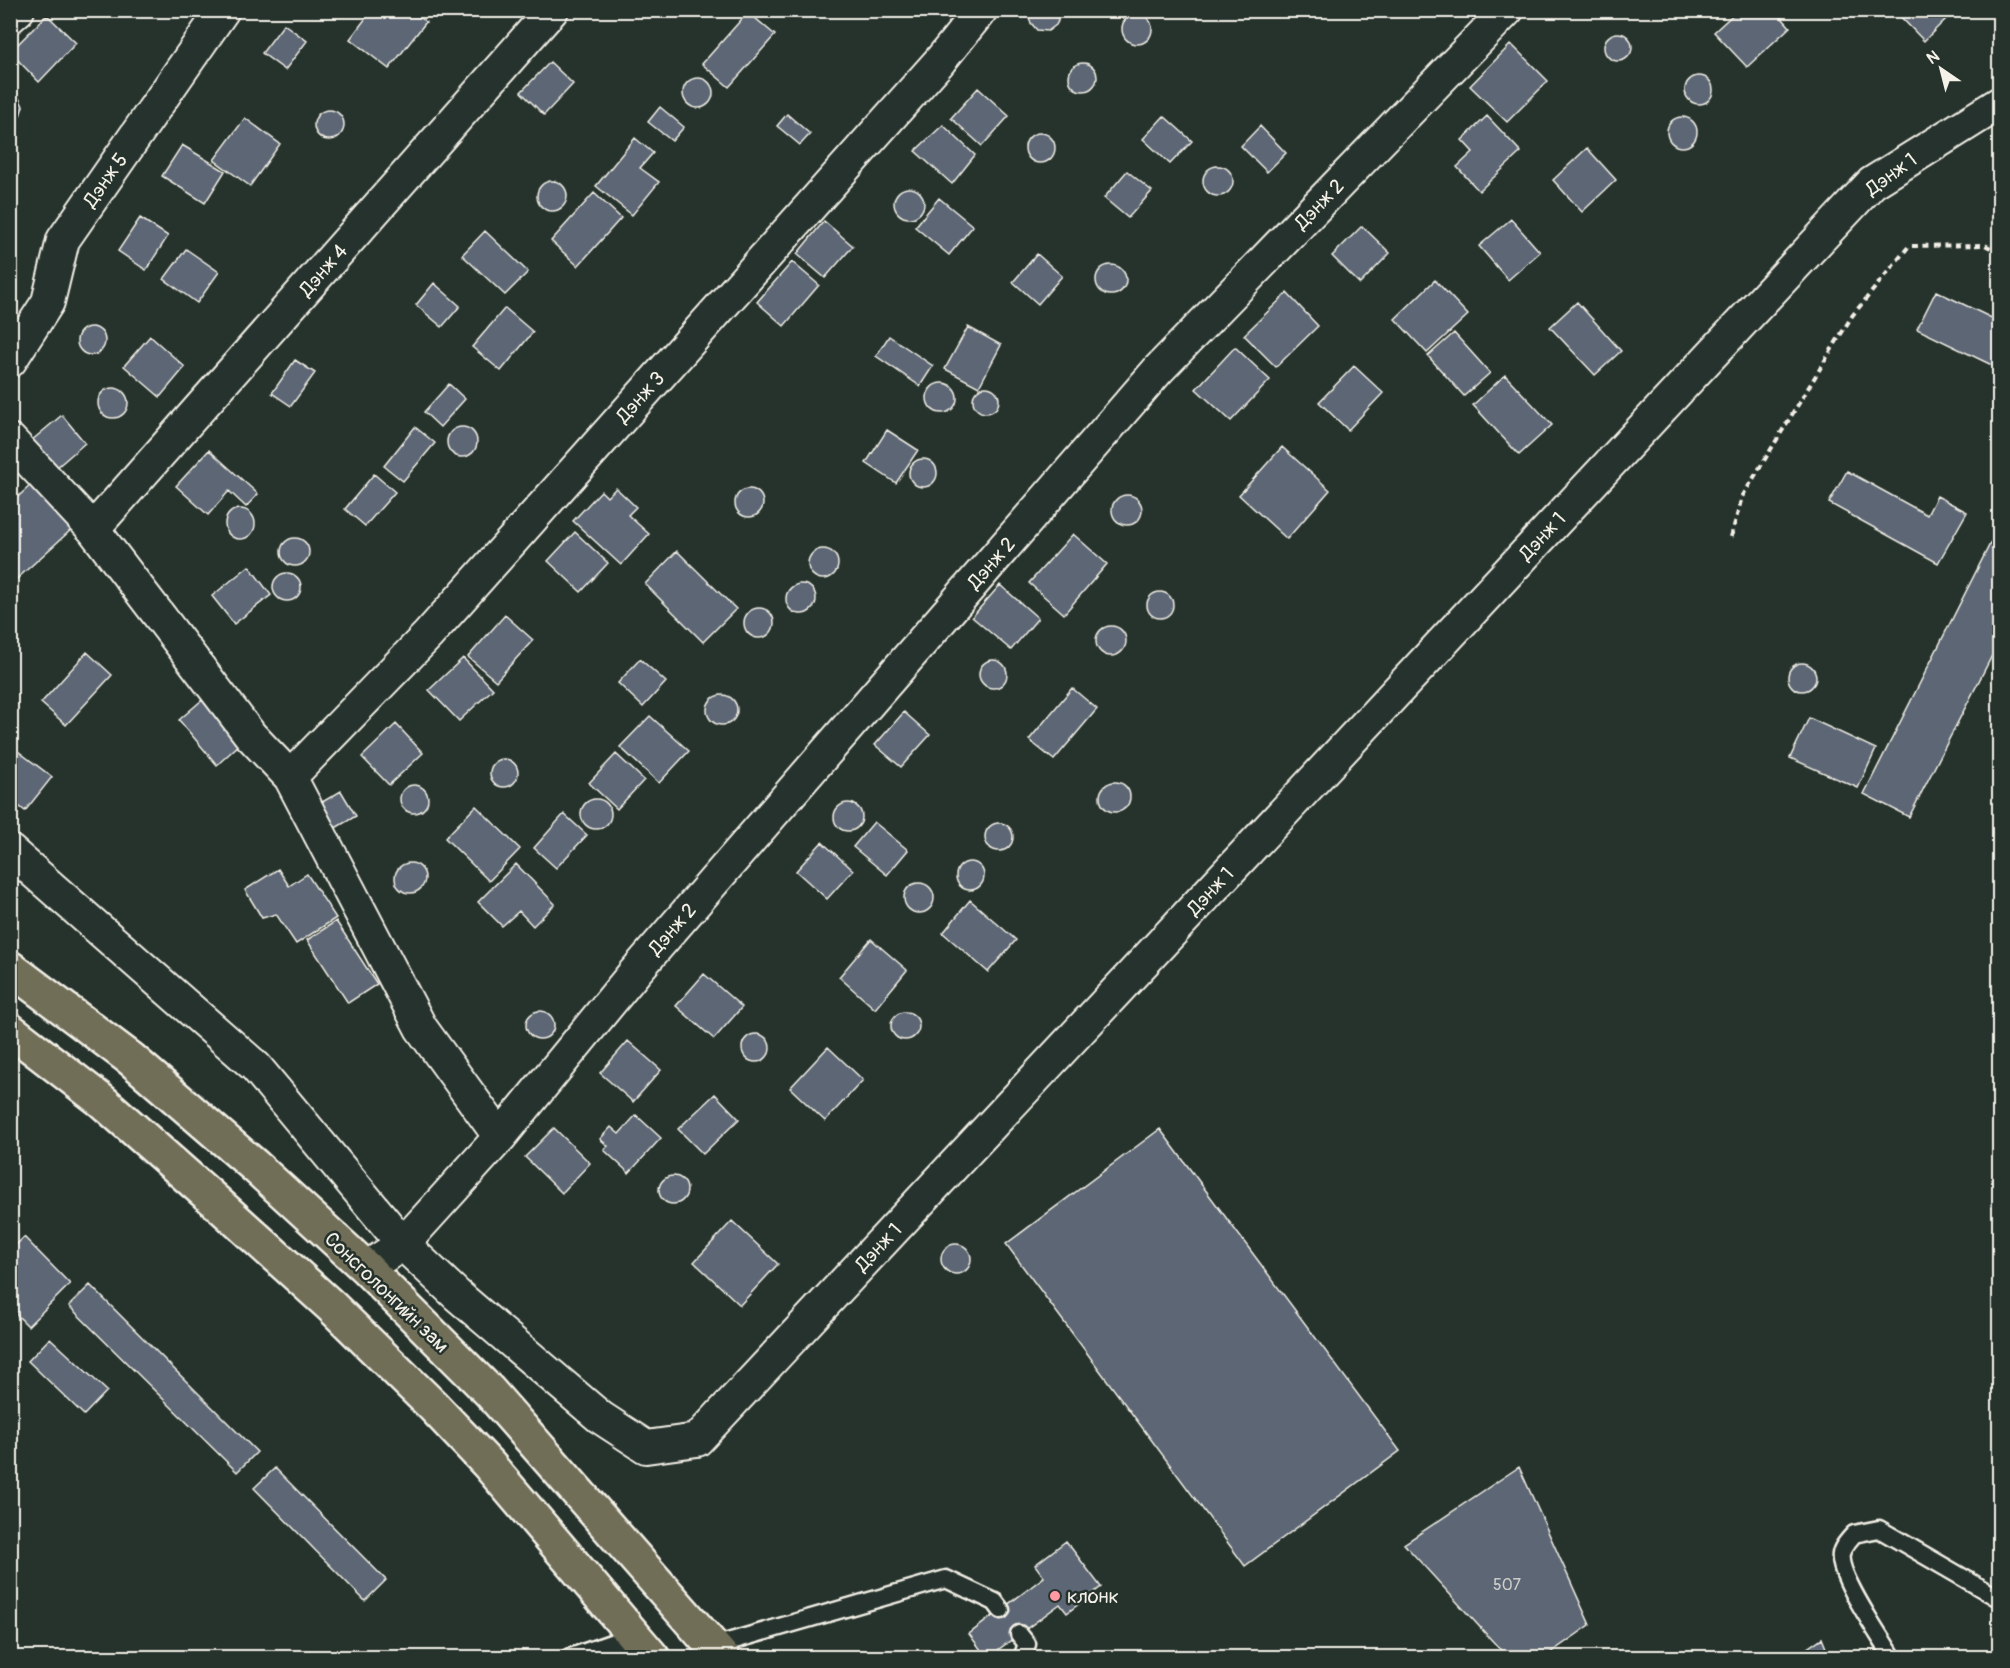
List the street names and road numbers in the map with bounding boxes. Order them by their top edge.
street label: Дэнж 1 [1860,147,1922,202]
street label: Дэнж 5 [77,148,133,213]
street label: Дэнж 2 [1288,174,1350,236]
street label: Дэнж 4 [293,239,353,302]
street label: Дэнж 3 [610,366,670,429]
street label: Дэнж 1 [1513,507,1571,567]
street label: Дэнж 2 [961,532,1021,595]
street label: Дэнж 1 [1181,862,1239,922]
street label: Дэнж 2 [642,898,702,961]
street label: Дэнж 1 [849,1218,907,1278]
street label: Сонсголонгийн зам [319,1226,454,1358]

